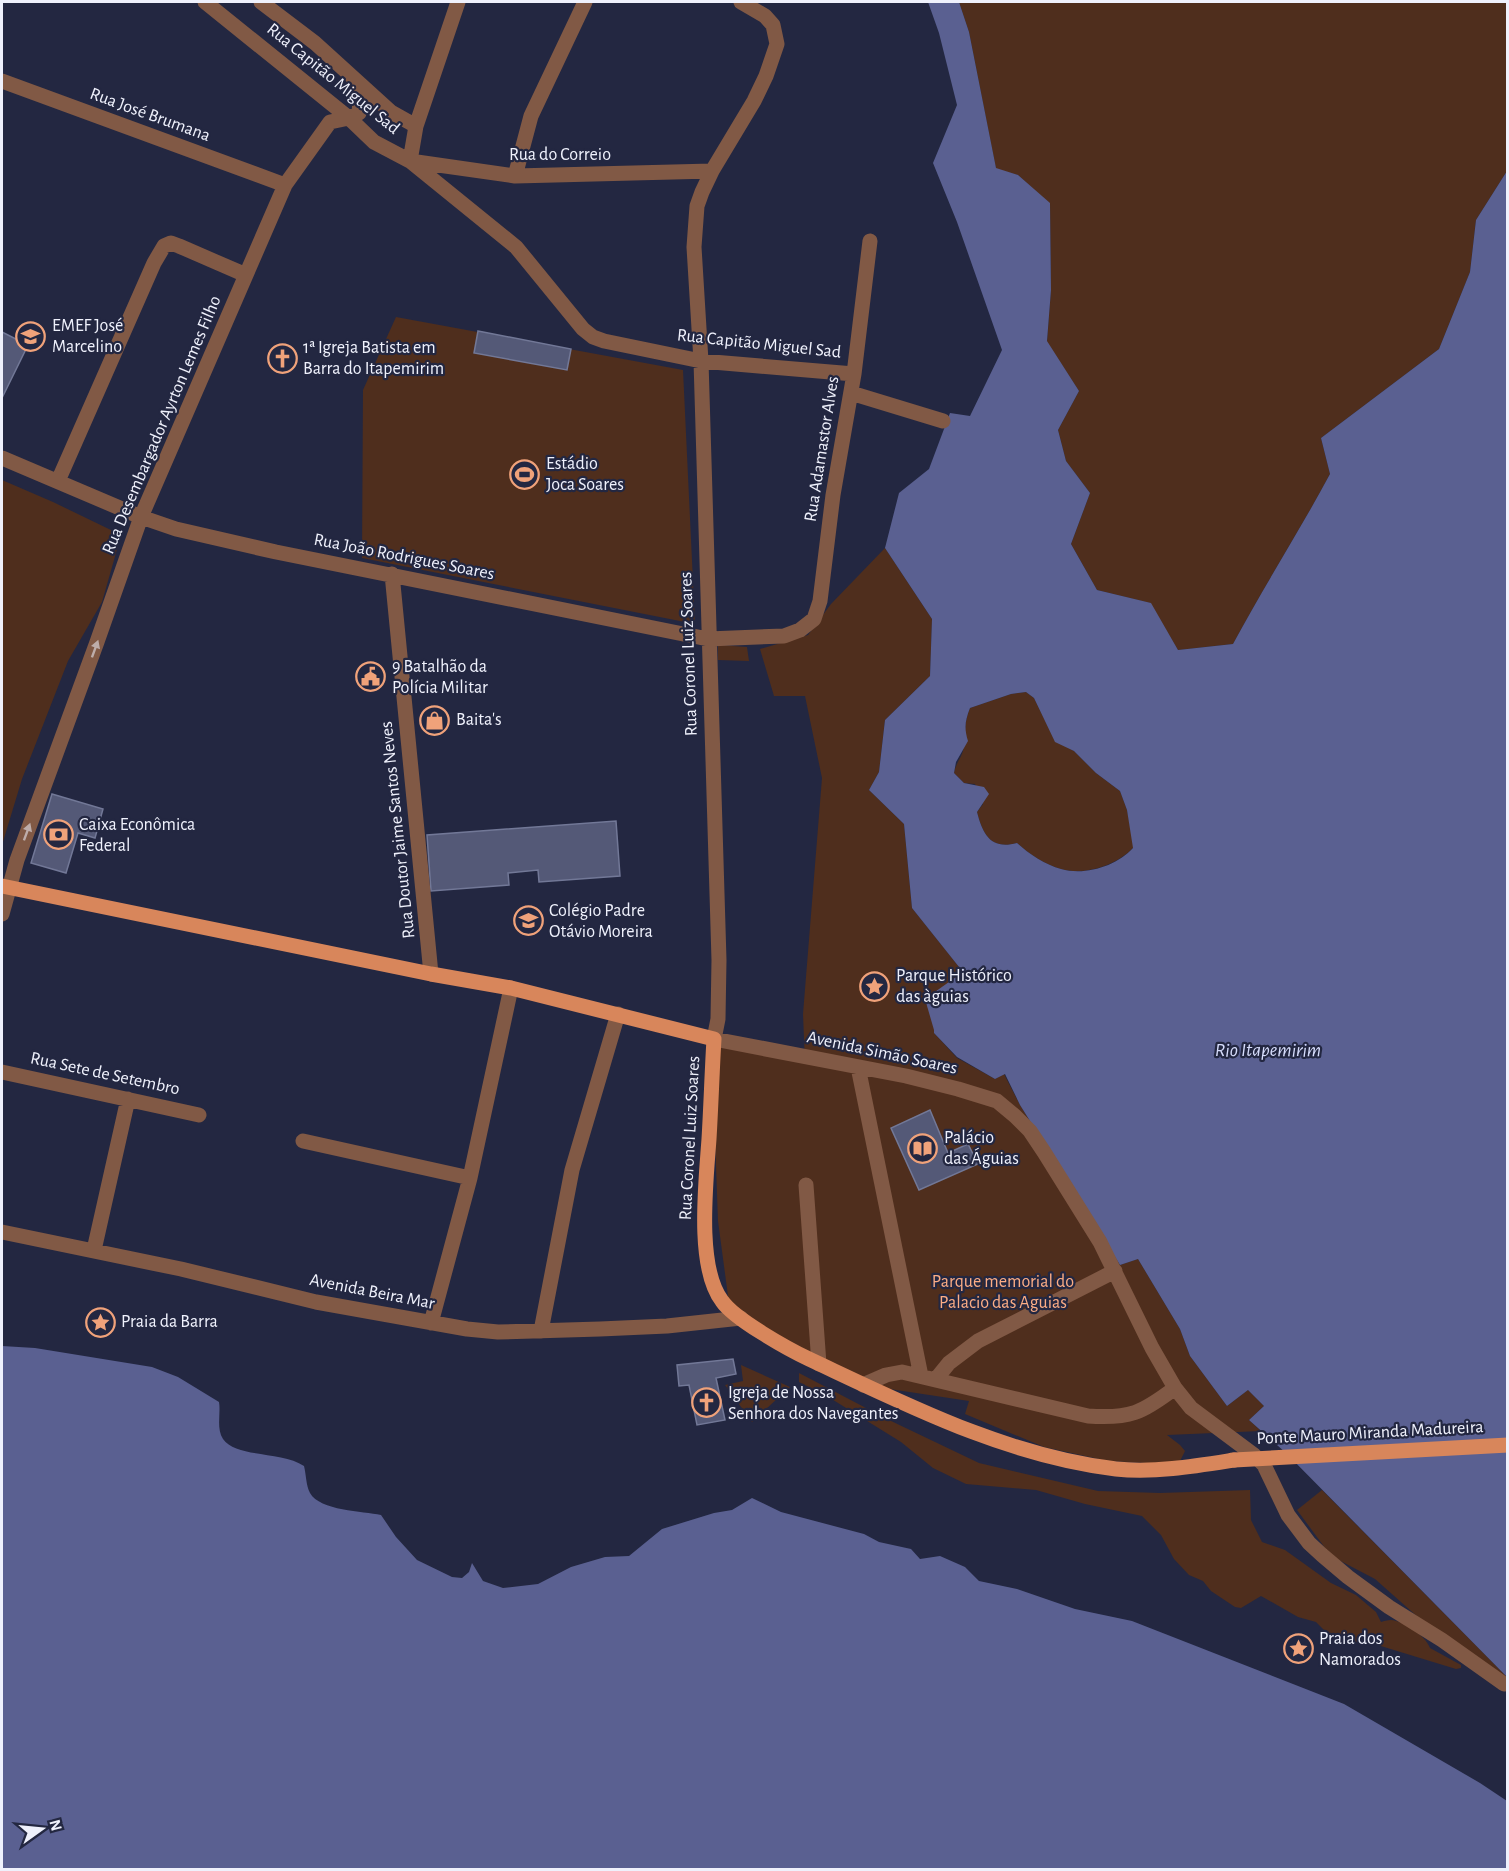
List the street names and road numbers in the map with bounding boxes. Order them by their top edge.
street label: Rua Capitão Miguel Sad [263,20,403,138]
street label: Rua José Brumana [87,85,213,145]
street label: Rua do Correio [509,146,611,164]
street label: Rua Desembargador Ayrton Lemes Filho [99,293,225,557]
street label: Rua Capitão Miguel Sad [676,326,842,362]
street label: Rua Adamastor Alves [802,375,842,523]
street label: Rua João Rodrigues Soares [312,531,496,583]
street label: Rua Coronel Luiz Soares [677,572,701,736]
street label: Rua Doutor Jaime Santos Neves [378,721,418,939]
street label: Avenida Simão Soares [805,1028,959,1078]
street label: Rua Sete de Setembro [29,1049,181,1099]
street label: Rua Coronel Luiz Soares [677,1055,703,1221]
street label: Avenida Beira Mar [308,1271,436,1313]
street label: Ponte Mauro Miranda Madureira [1256,1418,1484,1448]

